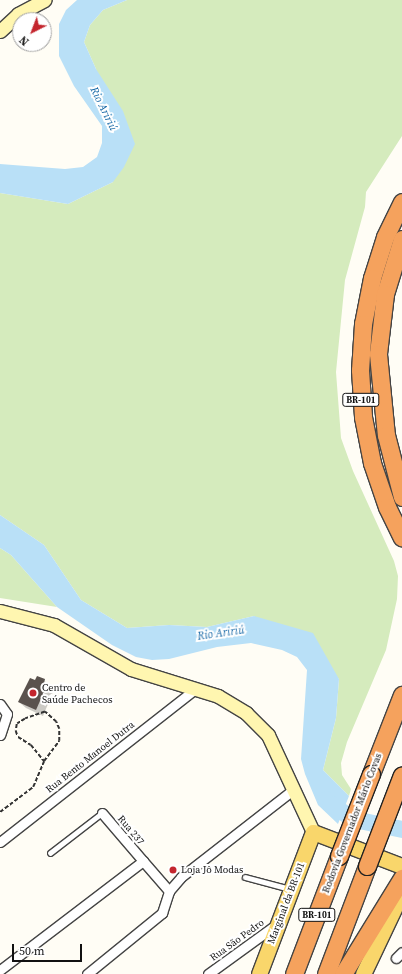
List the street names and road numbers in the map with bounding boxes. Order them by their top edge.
road number: BR-101 [342,393,380,407]
street label: Rua Bento Manoel Dutra [43,719,137,795]
street label: Rodovia Governador Mário Covas [320,751,384,895]
street label: Rua 237 [115,813,147,847]
street label: Marginal da BR-101 [265,861,307,945]
road number: BR-101 [298,908,336,922]
street label: Rua São Pedro [208,916,266,964]

